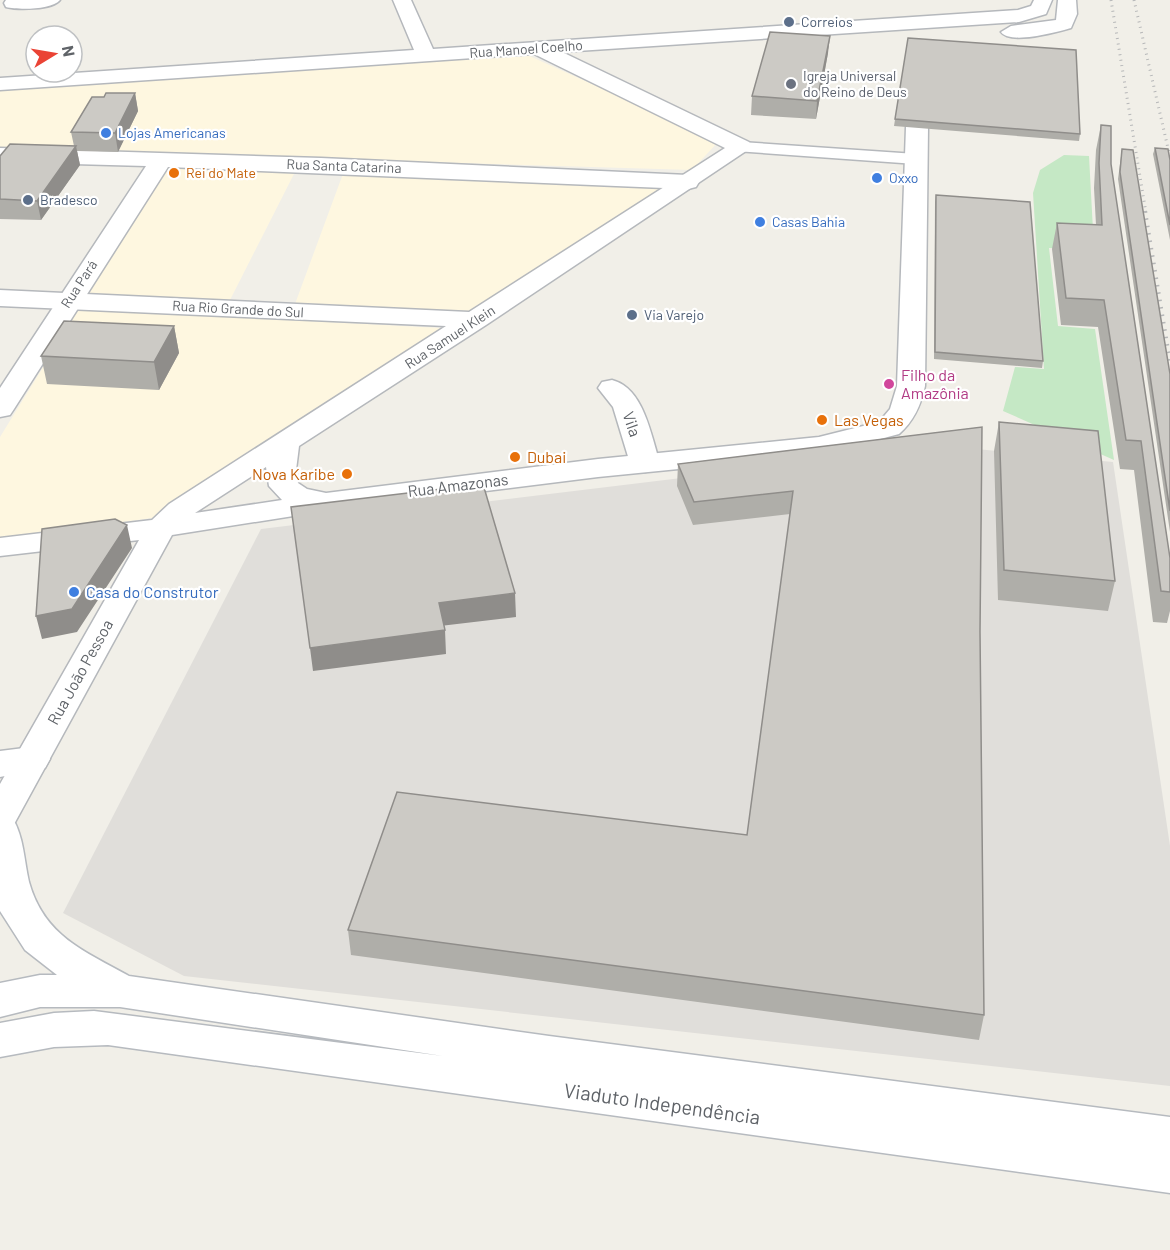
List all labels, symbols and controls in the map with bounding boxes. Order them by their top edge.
place label: Correios [801,13,853,30]
marker: Correios [782,15,796,29]
north arrow [24,24,84,84]
street label: Rua Manoel Coelho [469,36,583,61]
text: N [59,44,80,58]
place label: Igreja Universal do Reino de Deus [803,67,907,100]
marker: Igreja Universal do Reino de Deus [784,77,798,91]
place label: Lojas Americanas [118,124,226,141]
marker: Lojas Americanas [99,126,113,140]
street label: Rua Santa Catarina [286,155,402,176]
place label: Rei do Mate [186,164,256,181]
marker: Rei do Mate [167,166,181,180]
place label: Oxxo [889,169,918,186]
marker: Oxxo [870,171,884,185]
place label: Bradesco [40,191,98,208]
marker: Bradesco [21,193,35,207]
place label: Casas Bahia [772,213,845,230]
marker: Casas Bahia [753,215,767,229]
street label: Rua Pará [57,257,100,311]
street label: Rua Rio Grande do Sul [172,297,304,320]
street label: Rua Samuel Klein [401,301,498,372]
place label: Via Varejo [644,306,704,323]
marker: Via Varejo [625,308,639,322]
place label: Filho da Amazônia [901,365,969,402]
marker: Filho da Amazônia [882,377,896,391]
street label: Vila [619,409,646,439]
place label: Las Vegas [834,410,904,429]
marker: Las Vegas [815,413,829,427]
place label: Dubai [527,447,566,466]
marker: Dubai [508,450,522,464]
place label: Nova Karibe [252,464,335,483]
marker: Nova Karibe [340,467,354,481]
street label: Rua Amazonas [407,469,509,500]
place label: Casa do Construtor [86,582,219,601]
marker: Casa do Construtor [67,585,81,599]
street label: Rua João Pessoa [43,616,116,728]
street label: Viaduto Independência [562,1077,762,1129]

